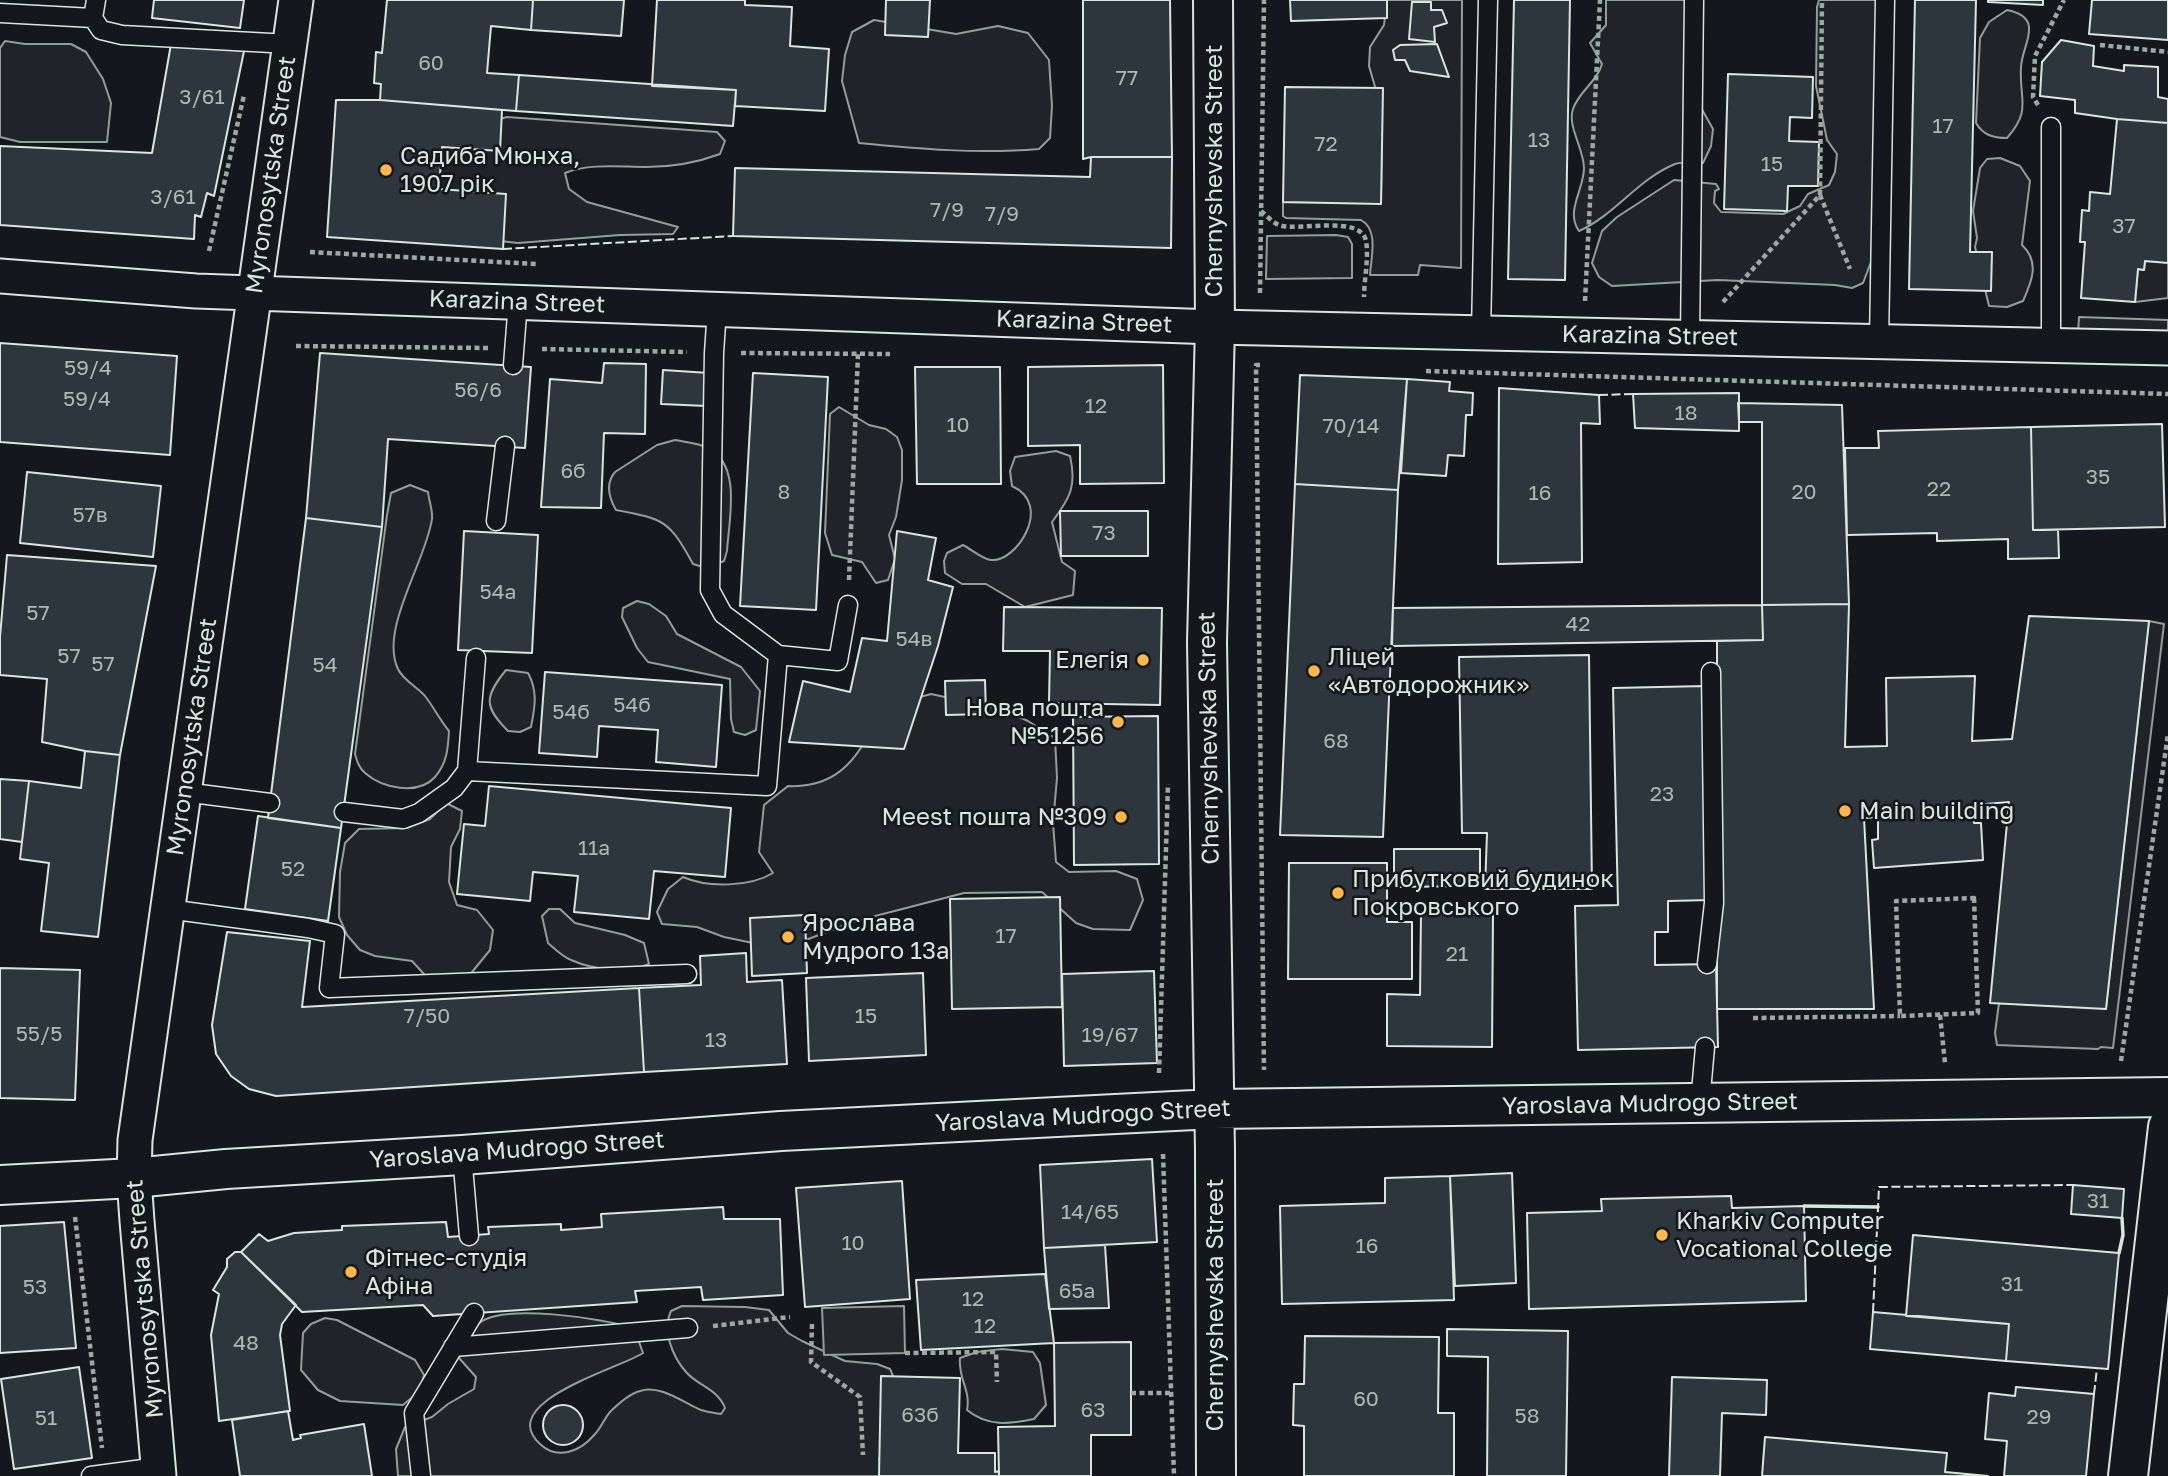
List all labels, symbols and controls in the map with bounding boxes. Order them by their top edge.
street label: Chernyshevska Street [1200,44,1228,298]
house number: 60 [418,50,444,76]
street label: Myronosytska Street [240,54,302,296]
house number: 77 [1116,65,1138,91]
house number: 3/61 [179,84,225,110]
house number: 17 [1932,113,1954,139]
house number: 13 [1528,127,1550,153]
house number: 72 [1314,131,1338,157]
place label: Садиба Мюнха, 1907 рік [400,142,580,198]
house number: 15 [1761,151,1783,177]
marker: Садиба Мюнха, 1907 рік [378,162,394,178]
house number: 3/61 [150,184,196,210]
house number: 7/9 [930,197,964,223]
house number: 7/9 [985,201,1019,227]
house number: 37 [2112,213,2136,239]
street label: Karazina Street [428,285,606,319]
street label: Karazina Street [995,305,1173,339]
street label: Karazina Street [1561,320,1739,352]
house number: 59/4 [64,355,112,381]
house number: 56/6 [454,377,502,403]
house number: 59/4 [63,386,111,412]
house number: 12 [1085,393,1107,419]
house number: 18 [1675,400,1697,426]
house number: 10 [946,412,970,438]
house number: 70/14 [1322,413,1380,439]
house number: 6б [560,458,586,484]
house number: 35 [2086,464,2110,490]
house number: 22 [1927,476,1951,502]
house number: 8 [778,479,790,505]
house number: 20 [1791,479,1817,505]
house number: 16 [1529,480,1551,506]
house number: 57в [72,502,108,528]
house number: 73 [1092,520,1116,546]
house number: 54а [480,579,516,605]
house number: 57 [26,600,50,626]
street label: Chernyshevska Street [1192,611,1226,865]
house number: 42 [1566,611,1590,637]
street label: Myronosytska Street [161,616,223,858]
house number: 54в [896,626,932,652]
house number: 57 [57,643,81,669]
place label: Ліцей «Автодорожник» [1328,643,1529,699]
place label: Елегія [1055,646,1129,674]
house number: 57 [91,651,115,677]
house number: 54 [313,652,337,678]
marker: Елегія [1135,652,1151,668]
marker: Ліцей «Автодорожник» [1306,663,1322,679]
house number: 54б [613,692,651,718]
place label: Нова пошта №51256 [965,694,1104,750]
house number: 54б [552,699,590,725]
marker: Нова пошта №51256 [1110,714,1126,730]
house number: 68 [1323,728,1349,754]
house number: 23 [1650,781,1674,807]
place label: Main building [1859,797,2014,825]
place label: Meest пошта №309 [881,803,1107,831]
marker: Main building [1837,803,1853,819]
marker: Meest пошта №309 [1113,809,1129,825]
house number: 11а [578,835,610,861]
house number: 52 [281,856,305,882]
place label: Прибутковий будинок Покровського [1352,865,1614,921]
marker: Прибутковий будинок Покровського [1330,885,1346,901]
place label: Ярослава Мудрого 13а [802,909,949,965]
house number: 17 [995,923,1017,949]
marker: Ярослава Мудрого 13а [780,929,796,945]
house number: 21 [1446,941,1468,967]
house number: 7/50 [404,1003,450,1029]
house number: 15 [855,1003,877,1029]
house number: 55/5 [16,1021,62,1047]
house number: 19/67 [1082,1022,1138,1048]
house number: 13 [705,1027,727,1053]
street label: Yaroslava Mudrogo Street [1502,1087,1798,1121]
street label: Yaroslava Mudrogo Street [934,1094,1232,1138]
street label: Yaroslava Mudrogo Street [368,1125,666,1175]
street label: Myronosytska Street [120,1178,170,1420]
street label: Chernyshevska Street [1201,1178,1229,1432]
house number: 31 [2087,1188,2109,1214]
house number: 14/65 [1061,1199,1119,1225]
place label: Kharkiv Computer Vocational College [1676,1207,1892,1263]
marker: Kharkiv Computer Vocational College [1654,1227,1670,1243]
house number: 10 [841,1230,865,1256]
house number: 16 [1356,1233,1378,1259]
place label: Фітнес-студія Афіна [365,1244,527,1300]
marker: Фітнес-студія Афіна [343,1264,359,1280]
house number: 31 [2001,1271,2023,1297]
house number: 53 [23,1274,47,1300]
house number: 65а [1059,1278,1095,1304]
house number: 12 [962,1286,984,1312]
house number: 12 [974,1313,996,1339]
house number: 48 [233,1330,259,1356]
house number: 60 [1353,1386,1379,1412]
house number: 63 [1081,1397,1105,1423]
house number: 63б [901,1402,939,1428]
house number: 58 [1515,1403,1539,1429]
house number: 29 [2027,1404,2051,1430]
house number: 51 [35,1405,57,1431]

